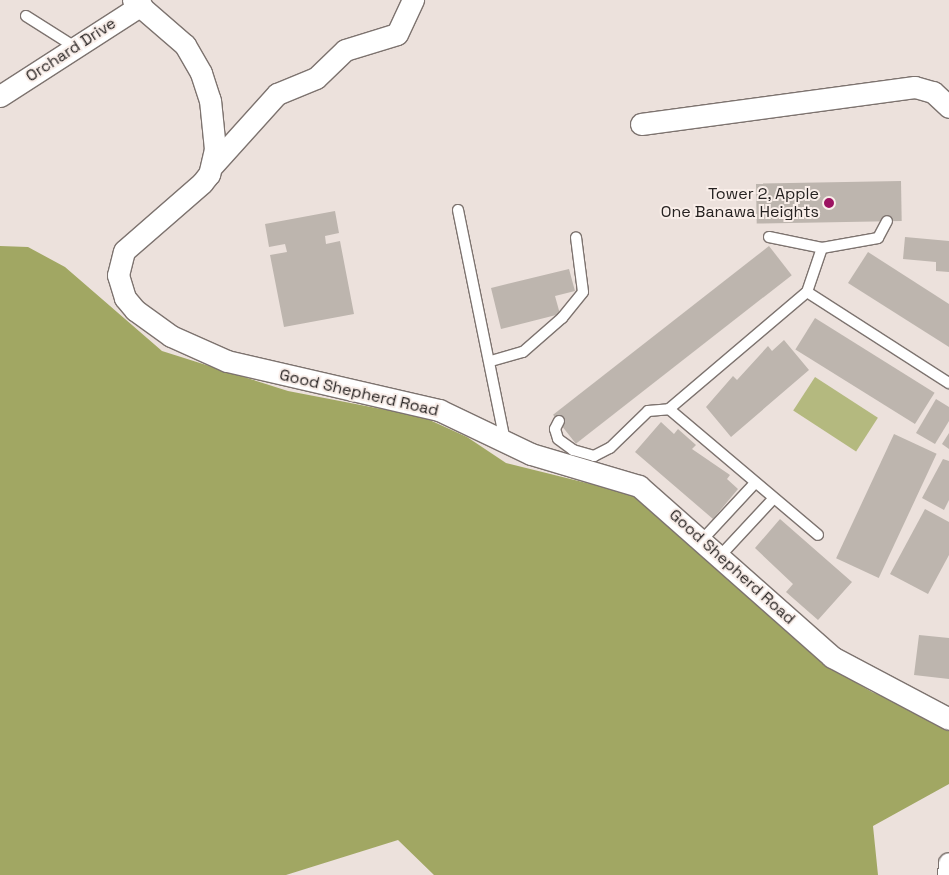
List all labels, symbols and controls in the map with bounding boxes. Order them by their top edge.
street label: Orchard Drive [22,14,120,86]
place label: Tower 2, Apple One Banawa Heights [661,184,819,222]
marker: Tower 2, Apple One Banawa Heights [823,197,835,209]
street label: Good Shepherd Road [277,365,441,421]
street label: Good Shepherd Road [665,505,799,629]

